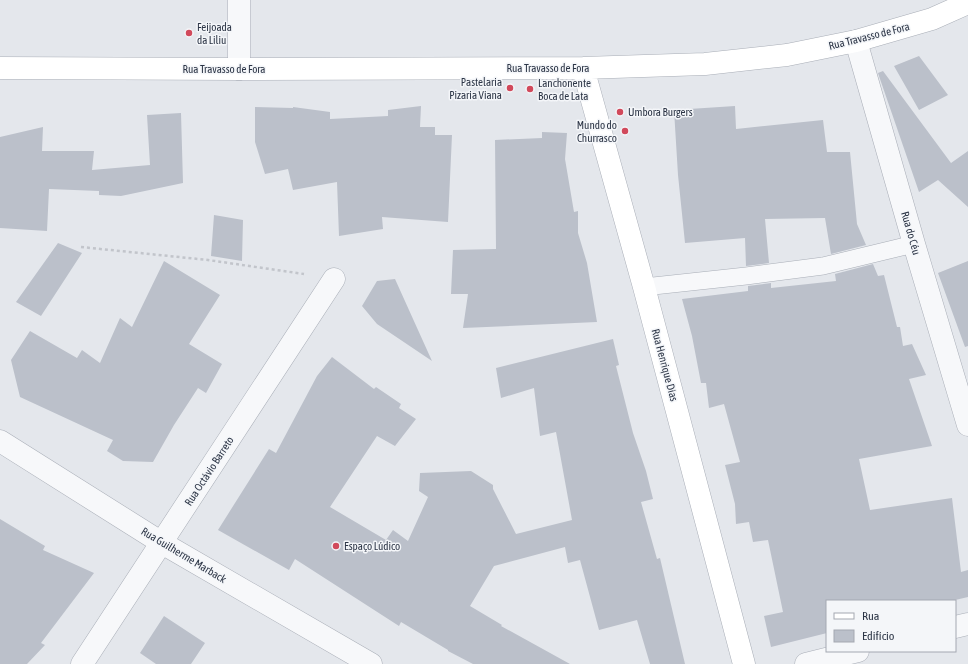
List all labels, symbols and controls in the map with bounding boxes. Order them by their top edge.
street label: Rua Travasso de Fora [827,20,911,52]
place label: Feijoada da Liliu [197,21,232,46]
marker: Feijoada da Liliu [184,28,194,38]
street label: Rua Travasso de Fora [507,62,589,74]
street label: Rua Travasso de Fora [183,63,265,75]
place label: Pastelaria Pizaria Viana [449,76,502,101]
place label: Lanchonente Boca de Lata [538,77,591,102]
marker: Pastelaria Pizaria Viana [505,83,515,93]
marker: Lanchonente Boca de Lata [525,84,535,94]
place label: Umbora Burgers [628,106,693,118]
marker: Umbora Burgers [615,107,625,117]
place label: Mundo do Churrasco [577,119,617,144]
marker: Mundo do Churrasco [620,126,630,136]
street label: Rua do Céu [899,210,923,256]
street label: Rua Henrique Dias [650,327,680,403]
street label: Rua Octávio Barreto [182,434,236,508]
street label: Rua Guilherme Marback [139,525,229,585]
place label: Espaço Lúdico [344,540,400,552]
marker: Espaço Lúdico [331,541,341,551]
legend [826,600,956,652]
text: Rua [862,609,879,623]
text: Edifício [862,629,895,643]

